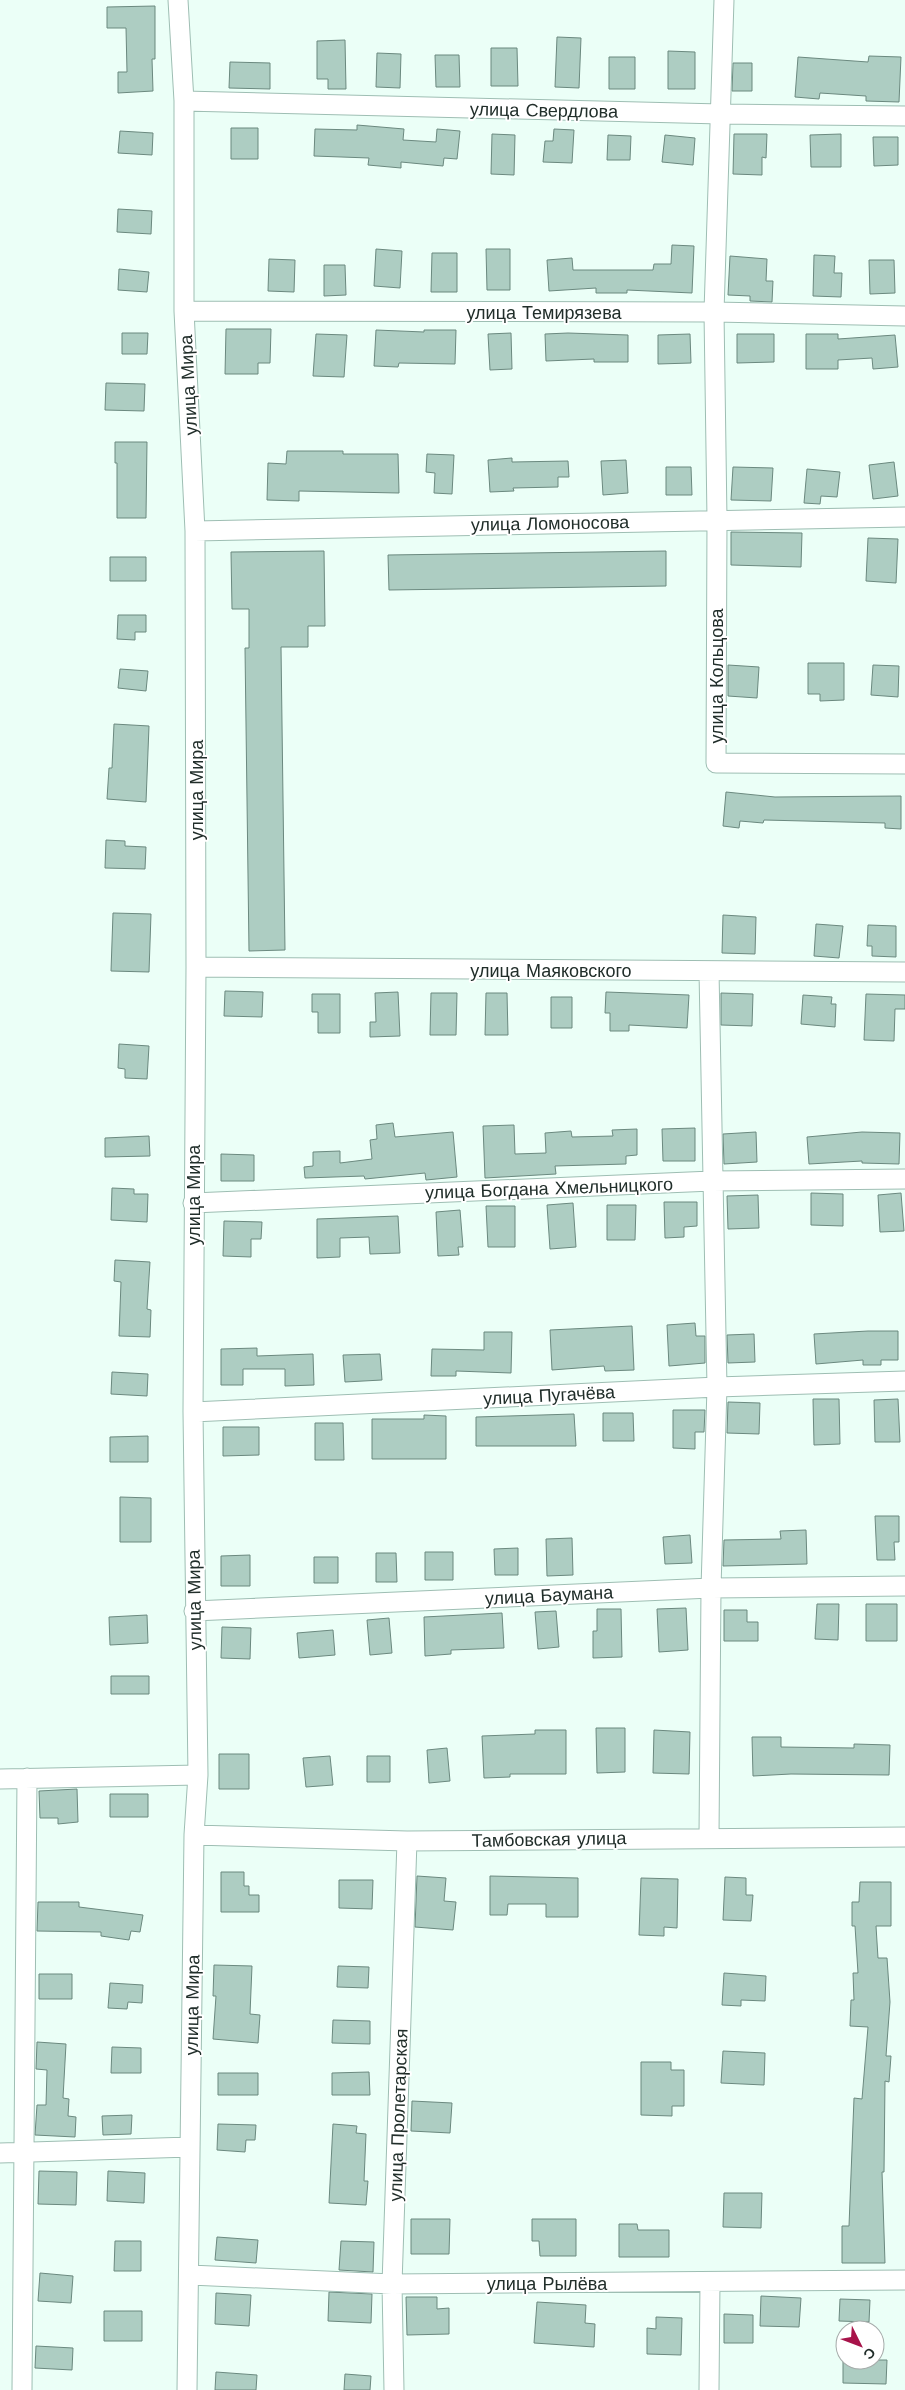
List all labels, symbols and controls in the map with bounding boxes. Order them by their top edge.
street label: улица Свердлова [470,98,619,122]
street label: улица Темирязева [466,302,622,323]
street label: улица Мира [175,333,201,436]
street label: улица Ломоносова [471,511,630,535]
street label: улица Кольцова [706,607,727,744]
street label: улица Мира [186,739,207,840]
street label: улица Маяковского [470,960,632,981]
street label: улица Мира [183,1144,204,1245]
street label: улица Богдана Хмельницкого [425,1173,673,1203]
street label: улица Пугачёва [482,1381,616,1409]
street label: улица Мира [183,1548,205,1651]
street label: улица Баумана [484,1581,615,1609]
street label: Тамбовская улица [471,1827,628,1851]
street label: улица Мира [181,1953,203,2056]
street label: улица Пролетарская [384,2028,412,2202]
street label: улица Рылёва [487,2273,608,2294]
north arrow [835,2320,885,2370]
text: С [860,2345,879,2363]

